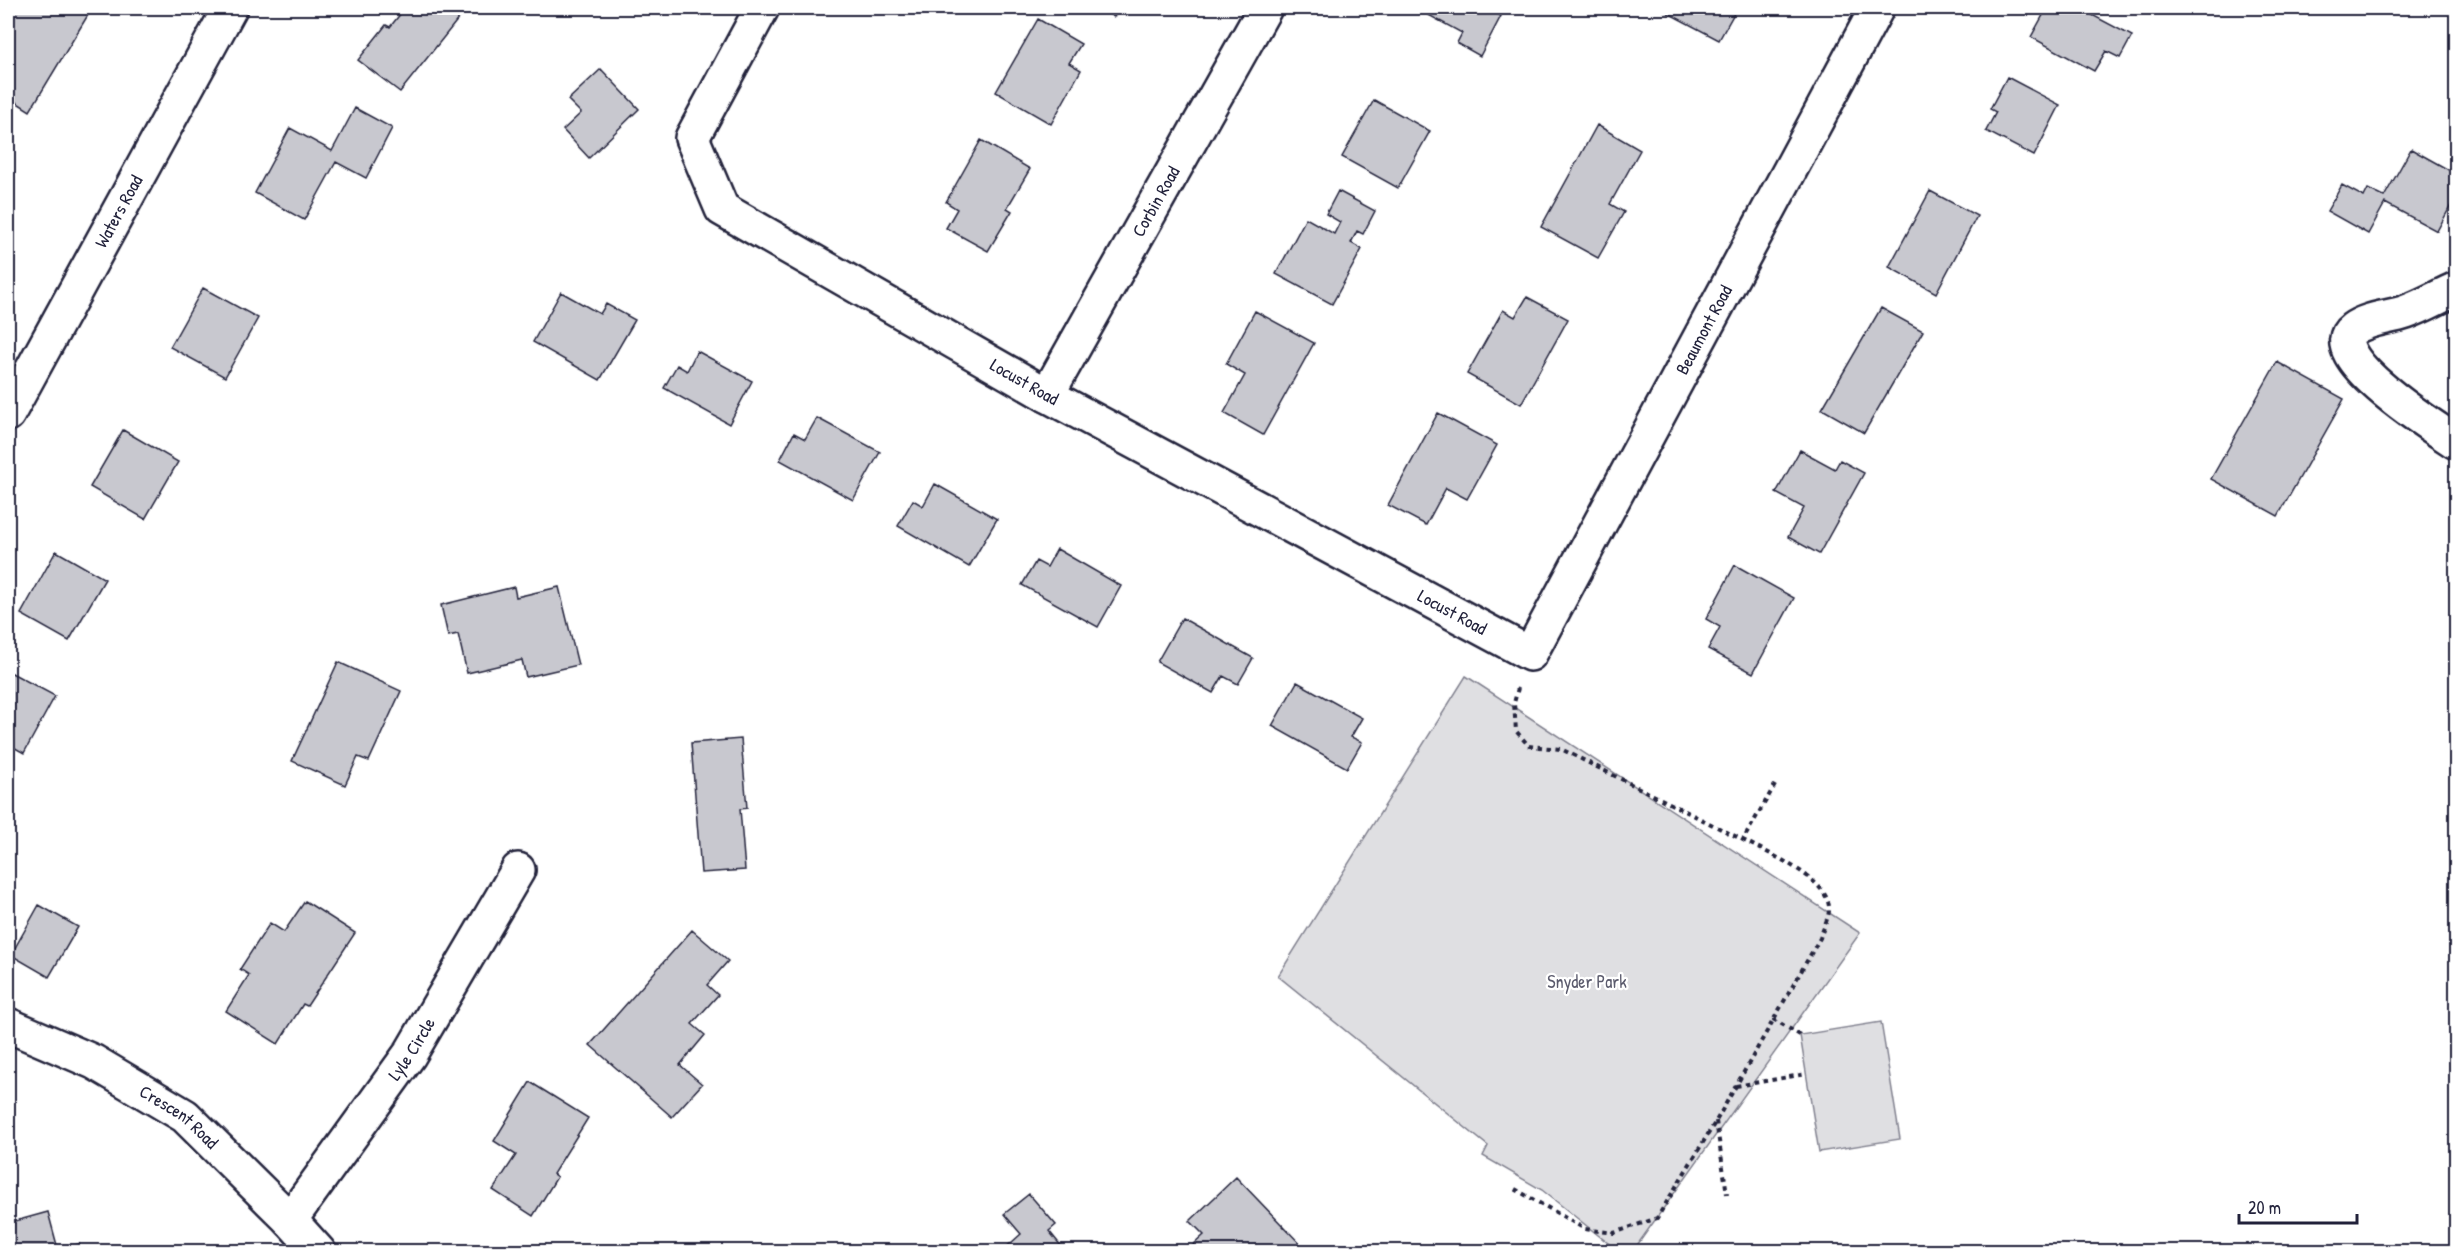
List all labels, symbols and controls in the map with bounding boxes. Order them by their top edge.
street label: Corbin Road [1126,161,1185,241]
street label: Waters Road [88,170,148,252]
street label: Beaumont Road [1669,281,1738,379]
street label: Locust Road [986,352,1063,411]
street label: Locust Road [1414,583,1491,641]
park label: Snyder Park [1547,969,1627,994]
street label: Lyle Circle [382,1013,441,1085]
street label: Crescent Road [135,1079,224,1154]
scale bar [2239,1187,2358,1225]
text: 20 m [2248,1195,2281,1220]

